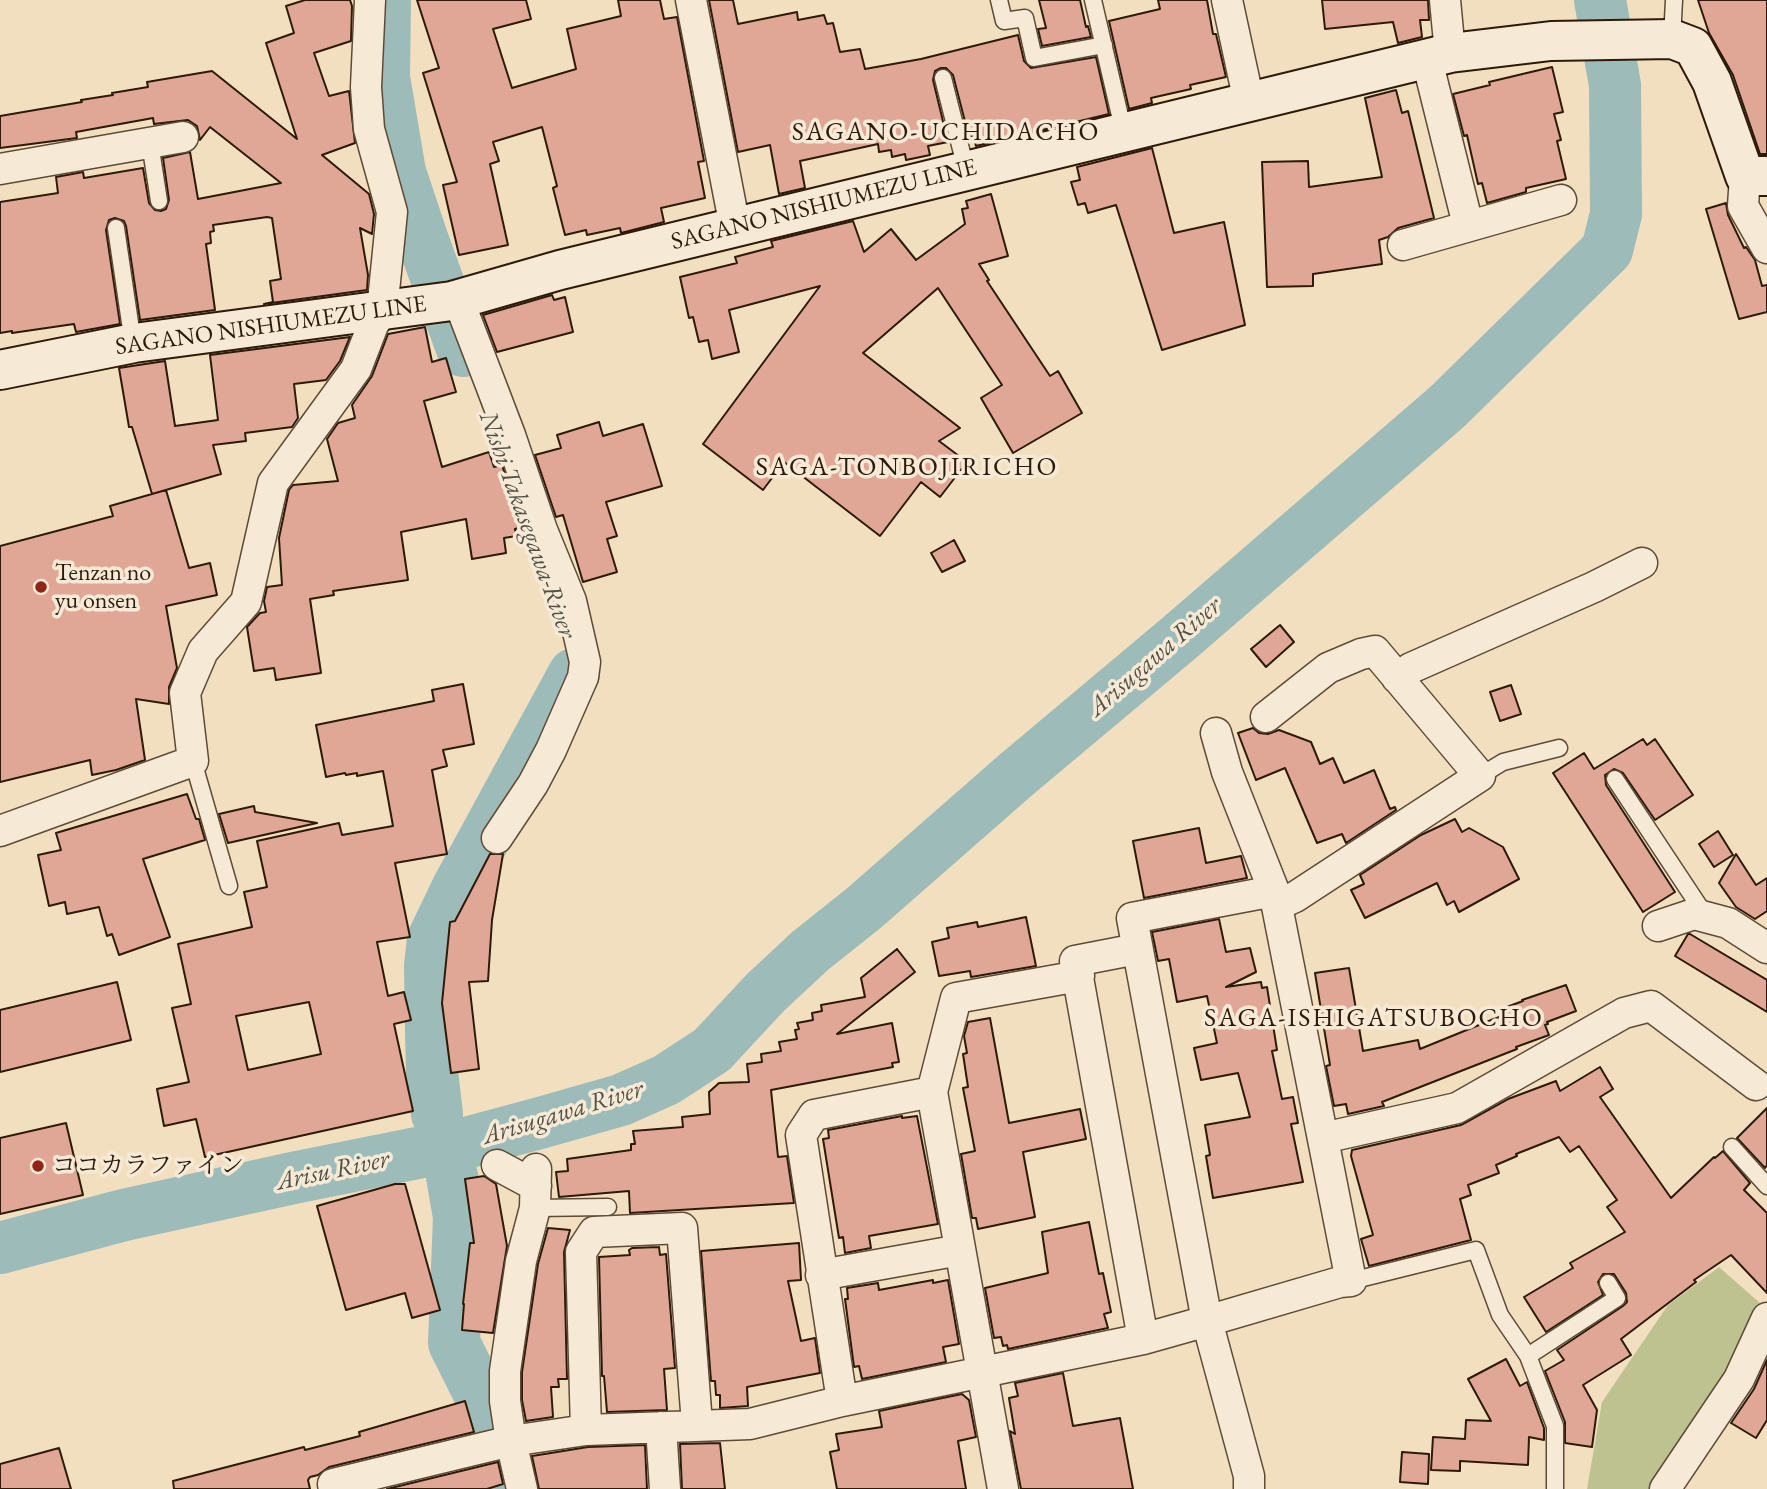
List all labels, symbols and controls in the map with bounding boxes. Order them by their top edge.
district label: SAGANO-UCHIDACHO [794,117,1098,149]
street label: SAGANO NISHIUMEZU LINE [668,153,980,257]
street label: SAGANO NISHIUMEZU LINE [114,290,428,362]
water label: Nishi Takasegawa River [471,407,583,643]
district label: SAGA-TONBOJIRICHO [758,452,1056,484]
place label: Tenzan no yu onsen [55,559,151,615]
marker: Tenzan no yu onsen [33,579,49,595]
water label: Arisugawa River [1082,591,1228,723]
district label: SAGA-ISHIGATSUBOCHO [1206,1003,1542,1035]
water label: Arisugawa River [479,1074,647,1152]
water label: Arisu River [274,1144,392,1198]
place label: ココカラファイン [52,1152,244,1180]
marker: ココカラファイン [30,1158,46,1174]

